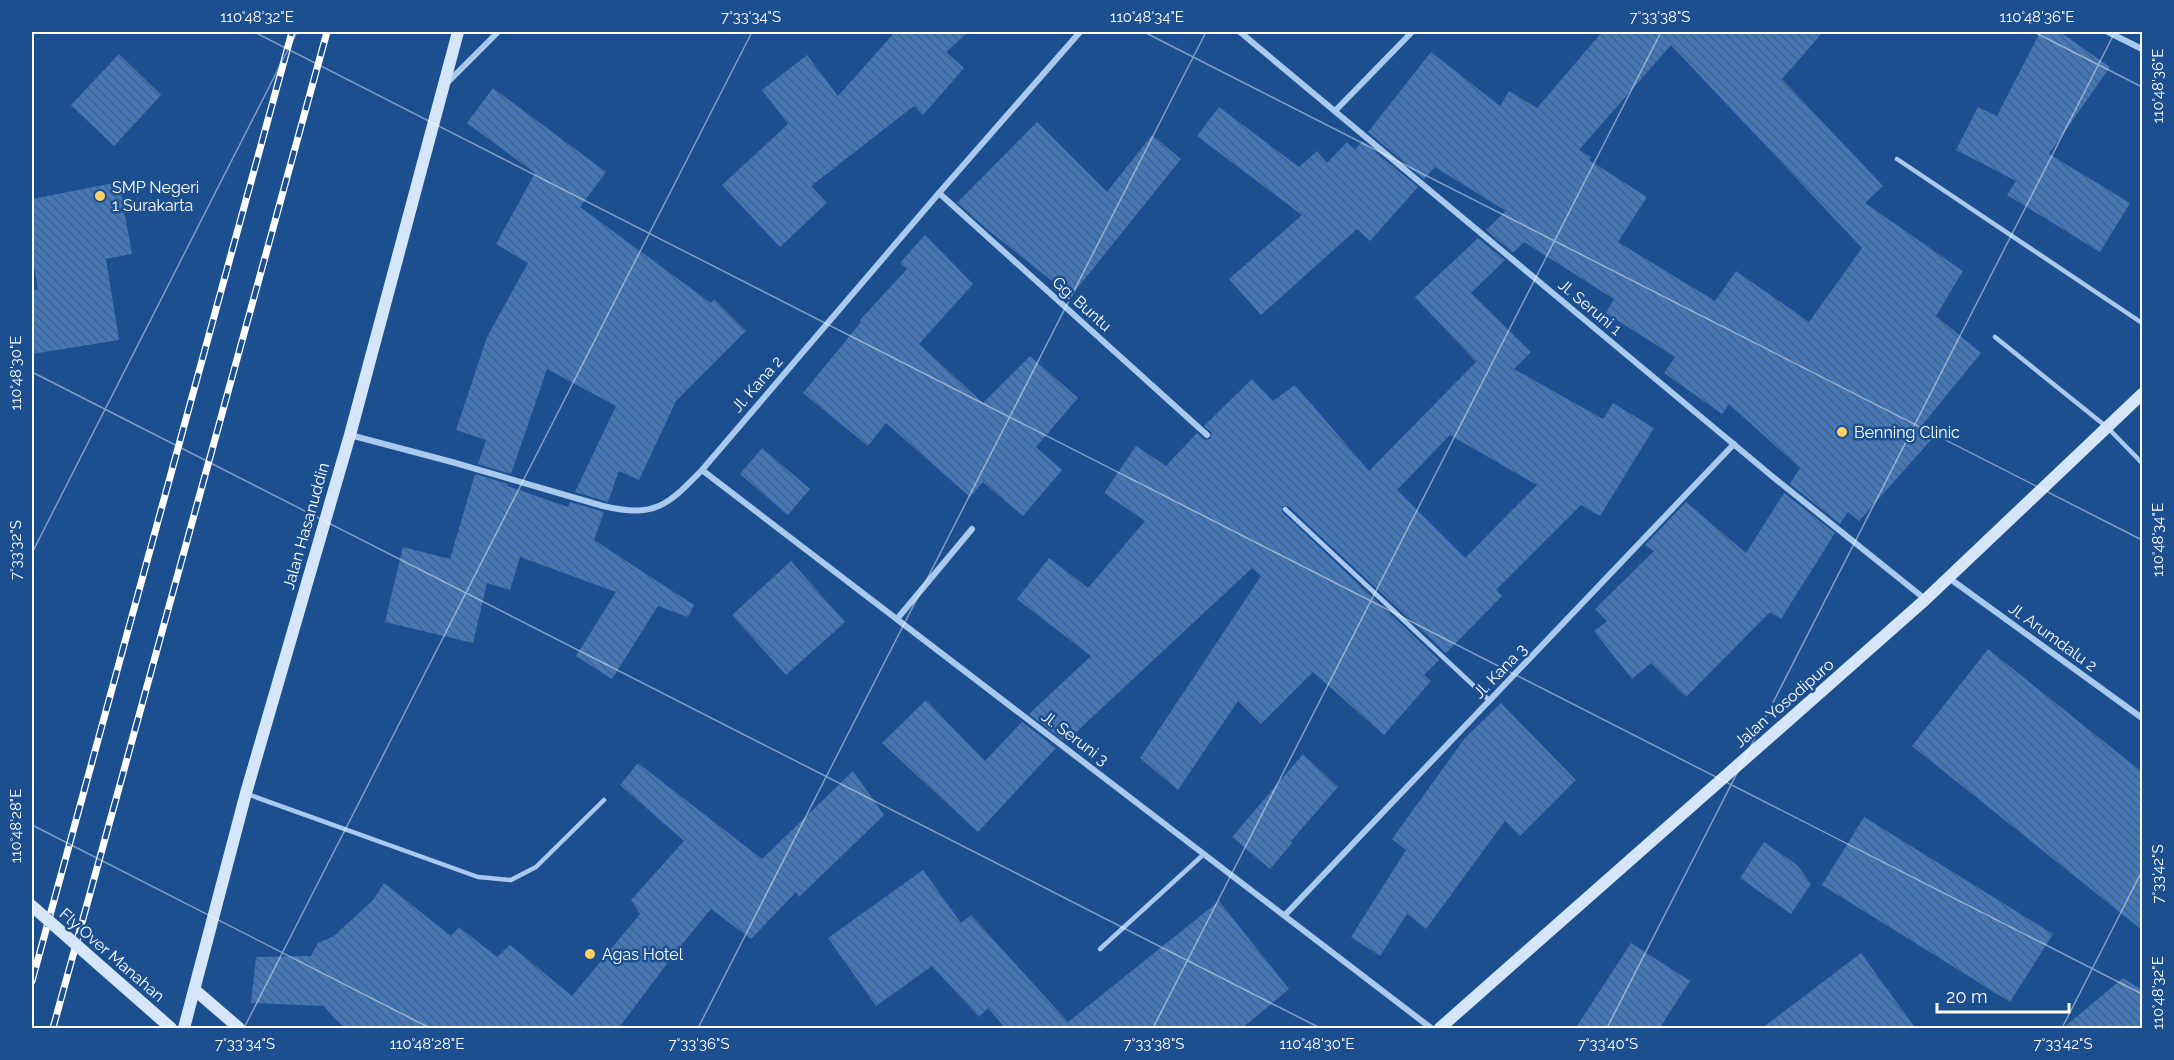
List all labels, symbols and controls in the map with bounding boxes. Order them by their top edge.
text: 110°48'32"E [220,8,294,26]
text: 7°33'34"S [721,8,781,26]
text: 110°48'34"E [1110,8,1184,26]
text: 7°33'38"S [1630,8,1690,26]
text: 110°48'36"E [2000,8,2074,26]
text: 110°48'36"E [2149,49,2167,123]
place label: SMP Negeri 1 Surakarta [112,178,199,215]
marker: SMP Negeri 1 Surakarta [93,189,107,203]
street label: Gg. Buntu [1049,273,1115,335]
street label: Jl. Seruni 1 [1554,275,1626,339]
text: 110°48'30"E [7,336,25,411]
street label: Jl. Kana 2 [727,352,787,416]
place label: Benning Clinic [1854,423,1960,442]
marker: Benning Clinic [1835,425,1849,439]
street label: Jalan Hasanuddin [279,460,333,592]
text: 110°48'34"E [2149,503,2167,577]
text: 7°33'32"S [7,520,25,580]
street label: Jl. Arumdalu 2 [2005,599,2101,675]
street label: Jl. Kana 3 [1469,640,1531,702]
street label: Jalan Yosodipuro [1730,655,1838,751]
street label: Jl. Seruni 3 [1038,707,1112,769]
text: 110°48'28"E [7,789,25,863]
text: 7°33'42"S [2149,845,2167,904]
street label: Fly Over Manahan [56,904,168,1006]
place label: Agas Hotel [602,945,684,964]
marker: Agas Hotel [583,947,597,961]
text: 110°48'32"E [2149,956,2167,1030]
scale bar [1937,976,2069,1014]
text: 20 m [1946,986,1988,1007]
text: 7°33'34"S [215,1035,275,1053]
text: 110°48'28"E [390,1035,464,1053]
text: 7°33'36"S [668,1035,730,1053]
text: 7°33'38"S [1124,1035,1184,1053]
text: 110°48'30"E [1280,1035,1355,1053]
text: 7°33'40"S [1578,1035,1638,1053]
text: 7°33'42"S [2034,1035,2093,1053]

